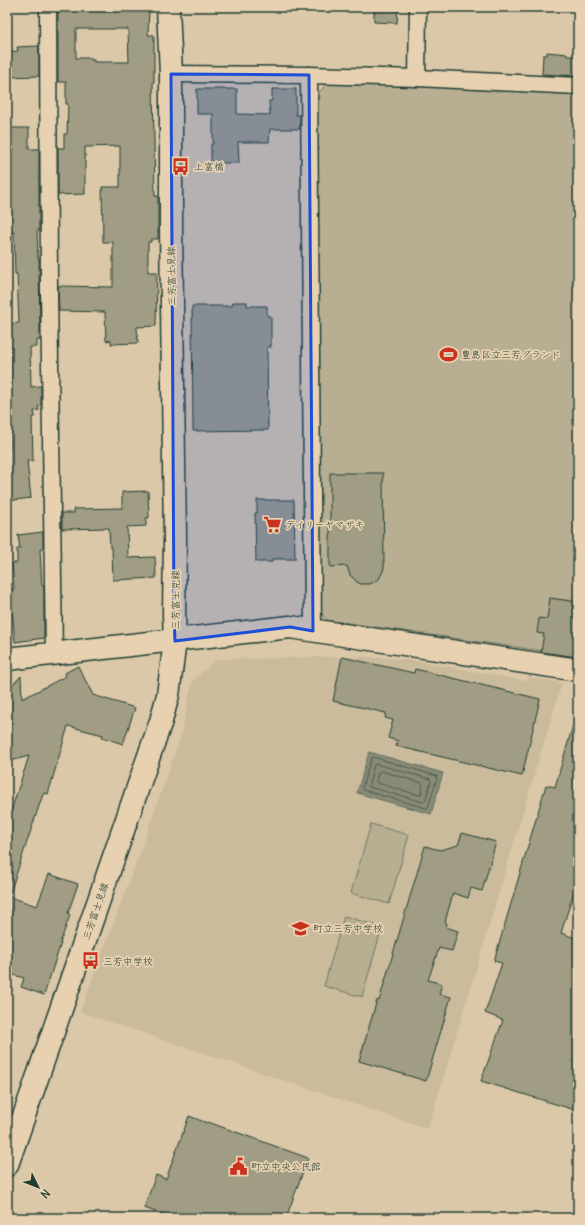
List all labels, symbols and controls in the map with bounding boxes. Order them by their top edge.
bus stop icon: 上富橋 [171,156,191,176]
place label: 上富橋 [194,160,224,173]
street label: 三芳富士見線 [164,246,179,306]
sports icon: 豊島区立三芳グランド [438,344,458,364]
place label: 豊島区立三芳グランド [461,348,561,361]
supermarket icon: デイリーヤマザキ [262,514,282,534]
place label: デイリーヤマザキ [285,518,365,531]
street label: 三芳富士見線 [169,570,182,630]
street label: 三芳富士見線 [80,881,111,942]
school or university icon: 町立三芳中学校 [290,918,310,938]
place label: 町立三芳中学校 [313,922,383,935]
bus stop icon: 三芳中学校 [80,951,100,971]
place label: 三芳中学校 [103,955,153,968]
public building icon: 町立中央公民館 [228,1156,248,1176]
place label: 町立中央公民館 [251,1160,321,1173]
north arrow [18,1167,58,1207]
text: N [38,1186,53,1201]

